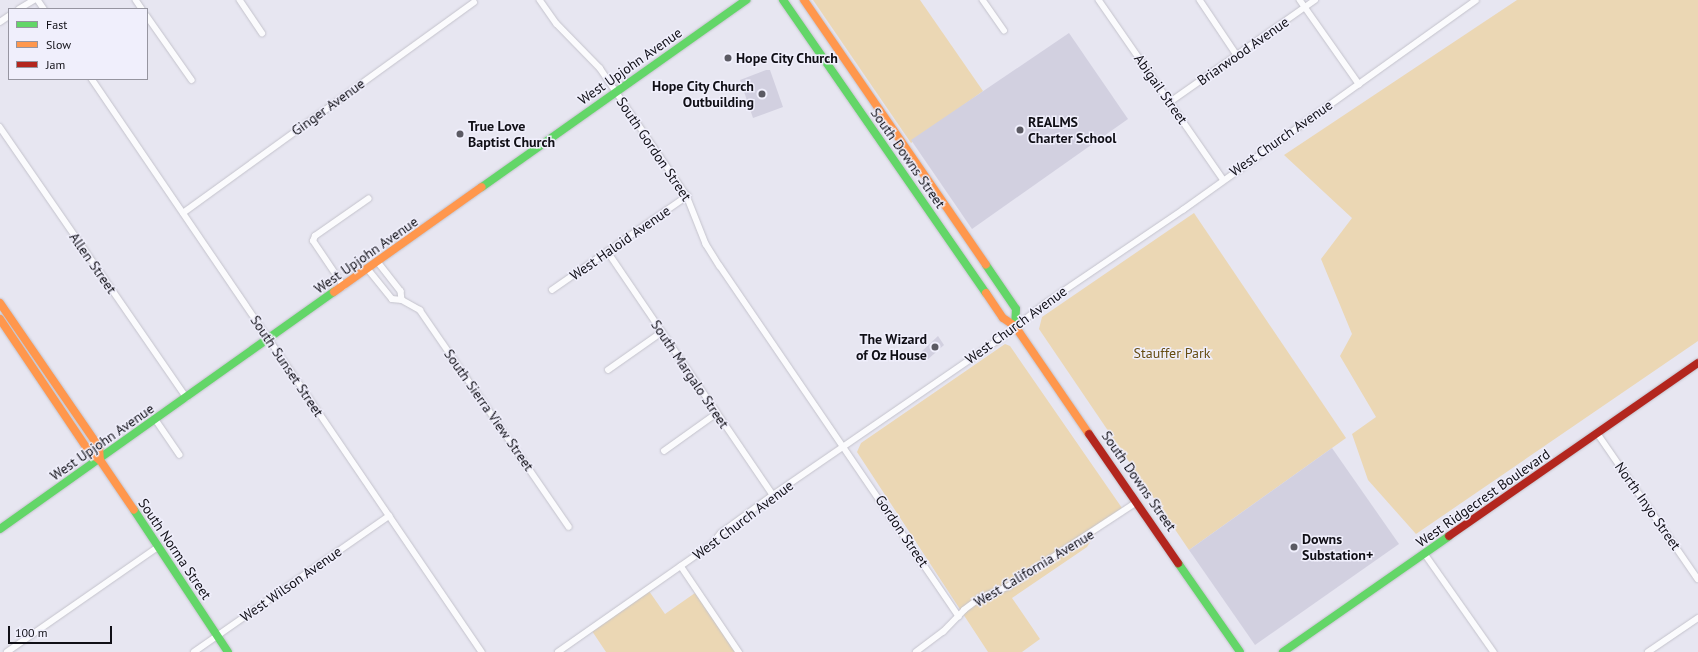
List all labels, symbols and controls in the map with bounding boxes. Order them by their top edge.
legend [8,8,148,80]
street label: Briarwood Avenue [1194,13,1292,89]
text: Fast [46,17,67,32]
street label: West Upjohn Avenue [575,24,685,108]
text: Slow [46,37,71,52]
place label: Hope City Church [736,50,839,66]
street label: Abigail Street [1131,51,1191,127]
marker: Hope City Church [723,53,733,63]
text: Jam [46,57,65,72]
street label: Ginger Avenue [288,75,368,139]
place label: Hope City Church Outbuilding [651,78,754,110]
marker: Hope City Church Outbuilding [757,89,767,99]
street label: South Gordon Street [613,94,695,204]
street label: West Church Avenue [1226,96,1336,180]
street label: South Downs Street [867,105,949,211]
place label: REALMS Charter School [1028,114,1116,146]
place label: True Love Baptist Church [468,118,555,150]
marker: REALMS Charter School [1015,125,1025,135]
marker: True Love Baptist Church [455,129,465,139]
street label: West Haloid Avenue [566,202,674,284]
street label: West Upjohn Avenue [311,213,421,297]
street label: Allen Street [66,229,120,297]
street label: West Church Avenue [962,282,1070,368]
street label: South Sunset Street [247,312,327,420]
street label: South Margalo Street [648,317,732,431]
place label: The Wizard of Oz House [855,331,927,364]
marker: The Wizard of Oz House [930,342,940,352]
park label: Stauffer Park [1134,345,1210,361]
street label: South Sierra View Street [440,346,538,474]
street label: West Upjohn Avenue [47,400,157,484]
street label: South Downs Street [1098,428,1180,534]
street label: West Ridgecrest Boulevard [1413,445,1553,551]
street label: North Inyo Street [1611,459,1685,553]
street label: West Church Avenue [689,477,797,563]
street label: Gordon Street [872,492,932,570]
street label: South Norma Street [135,495,215,603]
street label: West California Avenue [971,525,1097,611]
place label: Downs Substation+ [1302,531,1373,564]
marker: Downs Substation+ [1289,542,1299,552]
street label: West Wilson Avenue [237,543,345,625]
scale bar [10,618,114,644]
text: 100 m [15,625,48,640]

